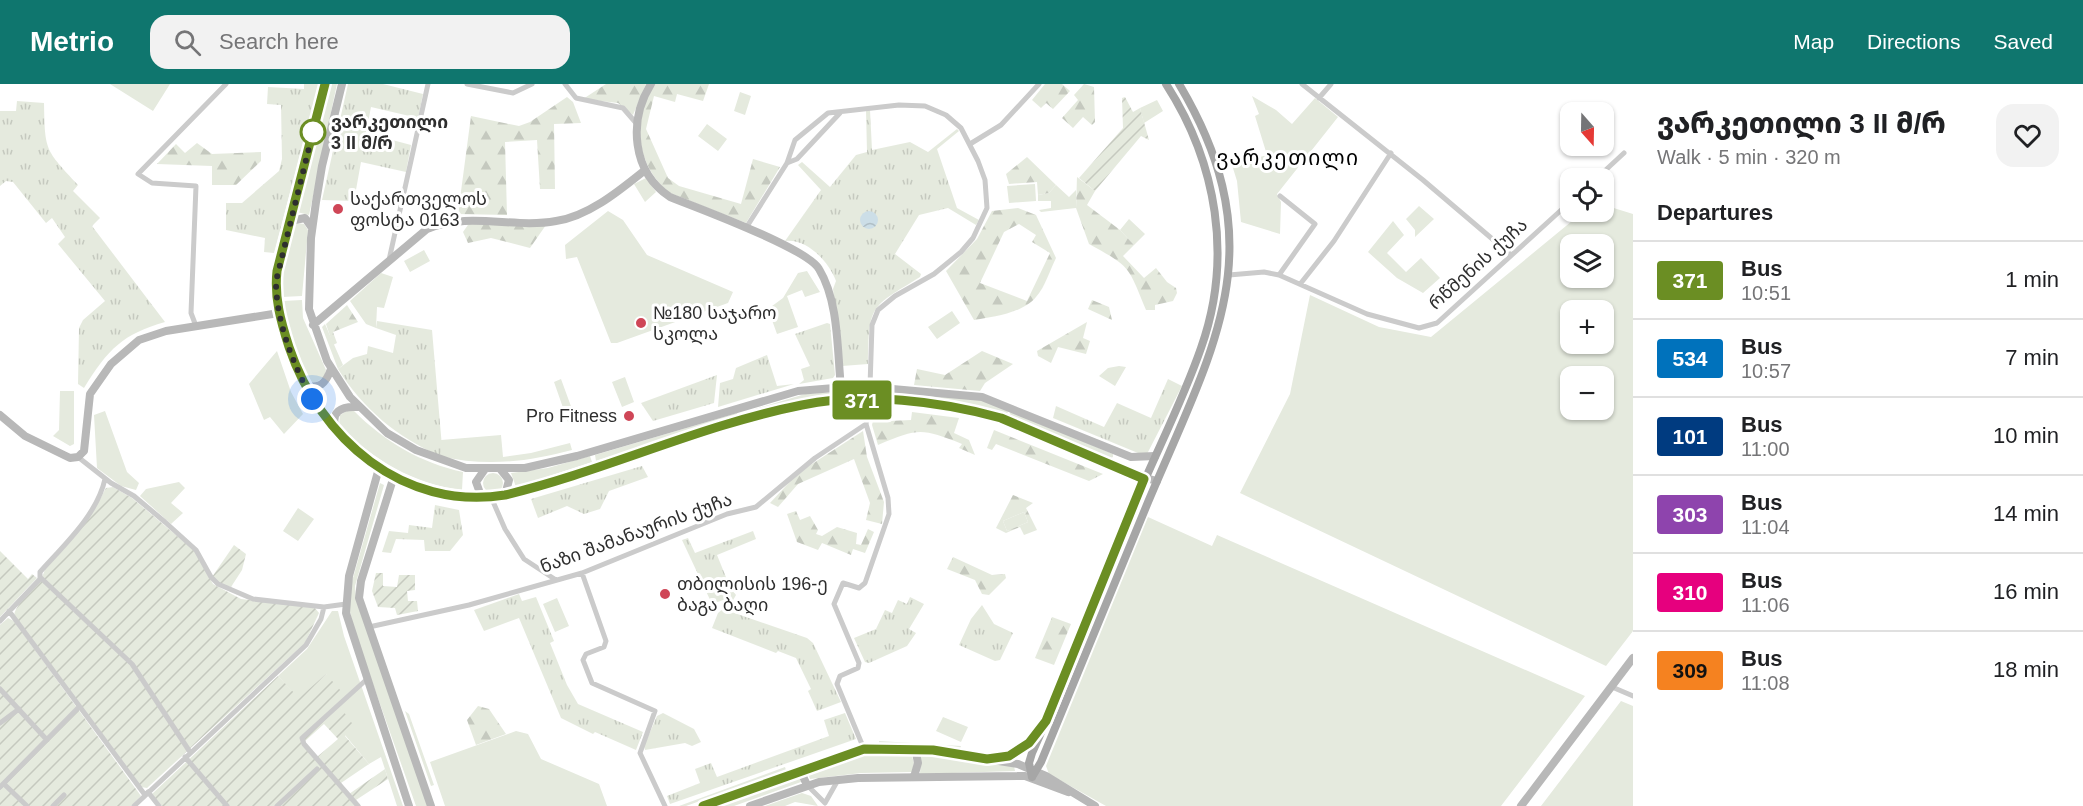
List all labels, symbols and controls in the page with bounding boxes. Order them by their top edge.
search box [150,15,570,69]
text: Metrio [30,26,114,57]
icon: search [171,26,204,59]
text: Search here [219,29,339,54]
text: Map [1793,30,1834,53]
text: Directions [1867,30,1960,53]
text: Saved [1993,30,2053,53]
north arrow [1560,102,1614,156]
map controls [1560,102,1614,420]
button: heart [1996,104,2059,167]
text: ვარკეთილი 3 II მ/რ [1657,108,1946,139]
place label: ვარკეთილი 3 II მ/რ [331,112,448,153]
marker: ვარკეთილი 3 II მ/რ [300,119,326,145]
district label: ვარკეთილი [1216,146,1360,171]
text: Walk · 5 min · 320 m [1657,146,1841,168]
button: locate [1560,168,1614,222]
place label: საქართველოს ფოსტა 0163 [350,189,487,231]
text: Departures [1657,200,1773,225]
marker: საქართველოს ფოსტა 0163 [331,202,345,216]
street label: რწმენის ქუჩა [1425,215,1532,314]
button: layers [1560,234,1614,288]
text: Bus [1741,256,1783,281]
text: 1 min [2005,267,2059,292]
text: 371 [1672,269,1708,292]
text: 10:51 [1741,282,1791,304]
button: + [1560,300,1614,354]
place label: №180 საჯარო სკოლა [653,303,777,345]
marker: №180 საჯარო სკოლა [634,316,648,330]
text: Bus [1741,334,1783,359]
text: 7 min [2005,345,2059,370]
text: 534 [1672,347,1708,370]
text: 10:57 [1741,360,1791,382]
button: − [1560,366,1614,420]
line badge: 371 [828,380,896,420]
your location [297,384,327,414]
text: 371 [844,389,880,412]
place label: Pro Fitness [526,406,617,426]
marker: Pro Fitness [622,409,636,423]
text: Bus [1741,412,1783,437]
text: 10 min [1993,423,2059,448]
text: 101 [1672,425,1708,448]
text: 11:00 [1741,438,1790,460]
street label: ნაზი შამანაურის ქუჩა [537,489,735,578]
text: Bus [1741,490,1783,515]
text: 14 min [1993,501,2059,526]
text: 303 [1672,503,1708,526]
text: 11:04 [1741,516,1790,538]
text: Bus [1741,568,1783,593]
place label: თბილისის 196-ე ბაგა ბაღი [677,574,828,616]
text: 16 min [1993,579,2059,604]
text: 310 [1672,581,1708,604]
marker: თბილისის 196-ე ბაგა ბაღი [658,587,672,601]
text: 11:06 [1741,594,1790,616]
text: Bus [1741,646,1783,671]
text: 18 min [1993,657,2059,682]
text: 309 [1672,659,1708,682]
text: 11:08 [1741,672,1790,694]

